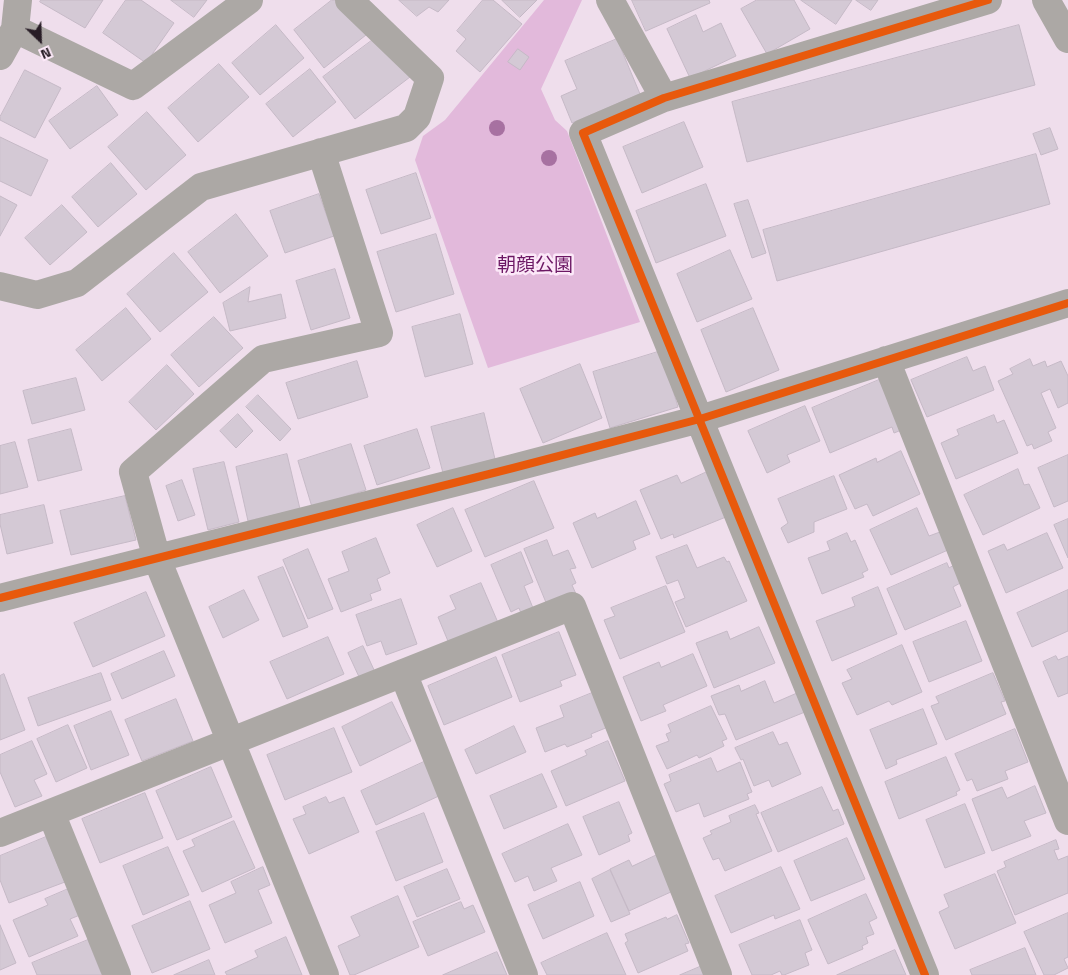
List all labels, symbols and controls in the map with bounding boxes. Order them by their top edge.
north arrow [15,15,65,65]
text: N [38,43,55,66]
park label: 朝顔公園 [497,255,573,277]

